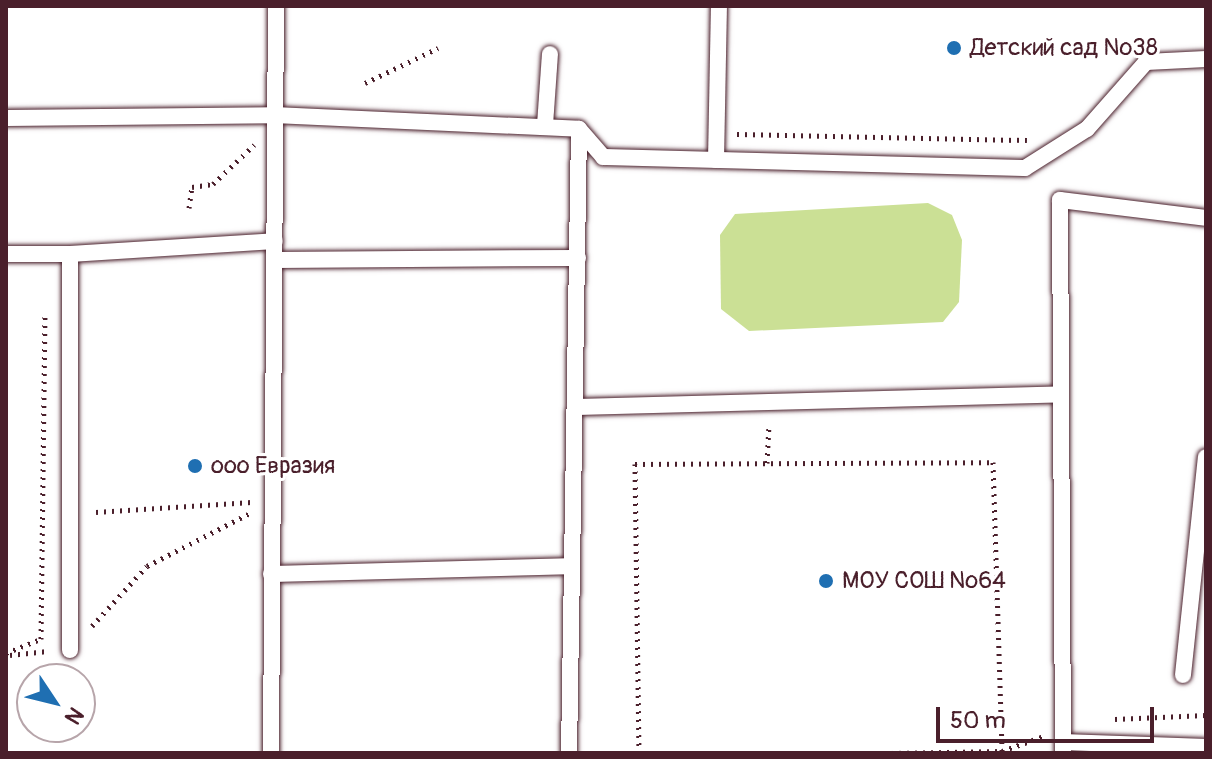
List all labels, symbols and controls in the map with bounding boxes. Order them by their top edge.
place label: Детский сад №38 [970,34,1158,62]
marker: Детский сад №38 [945,39,963,57]
place label: ооо Евразия [211,452,335,480]
marker: ооо Евразия [186,457,204,475]
place label: МОУ СОШ №64 [842,567,1006,595]
marker: МОУ СОШ №64 [817,572,835,590]
north arrow [16,663,96,743]
scale bar [940,691,1158,741]
text: N [58,701,90,730]
text: 50 m [950,706,1006,735]

